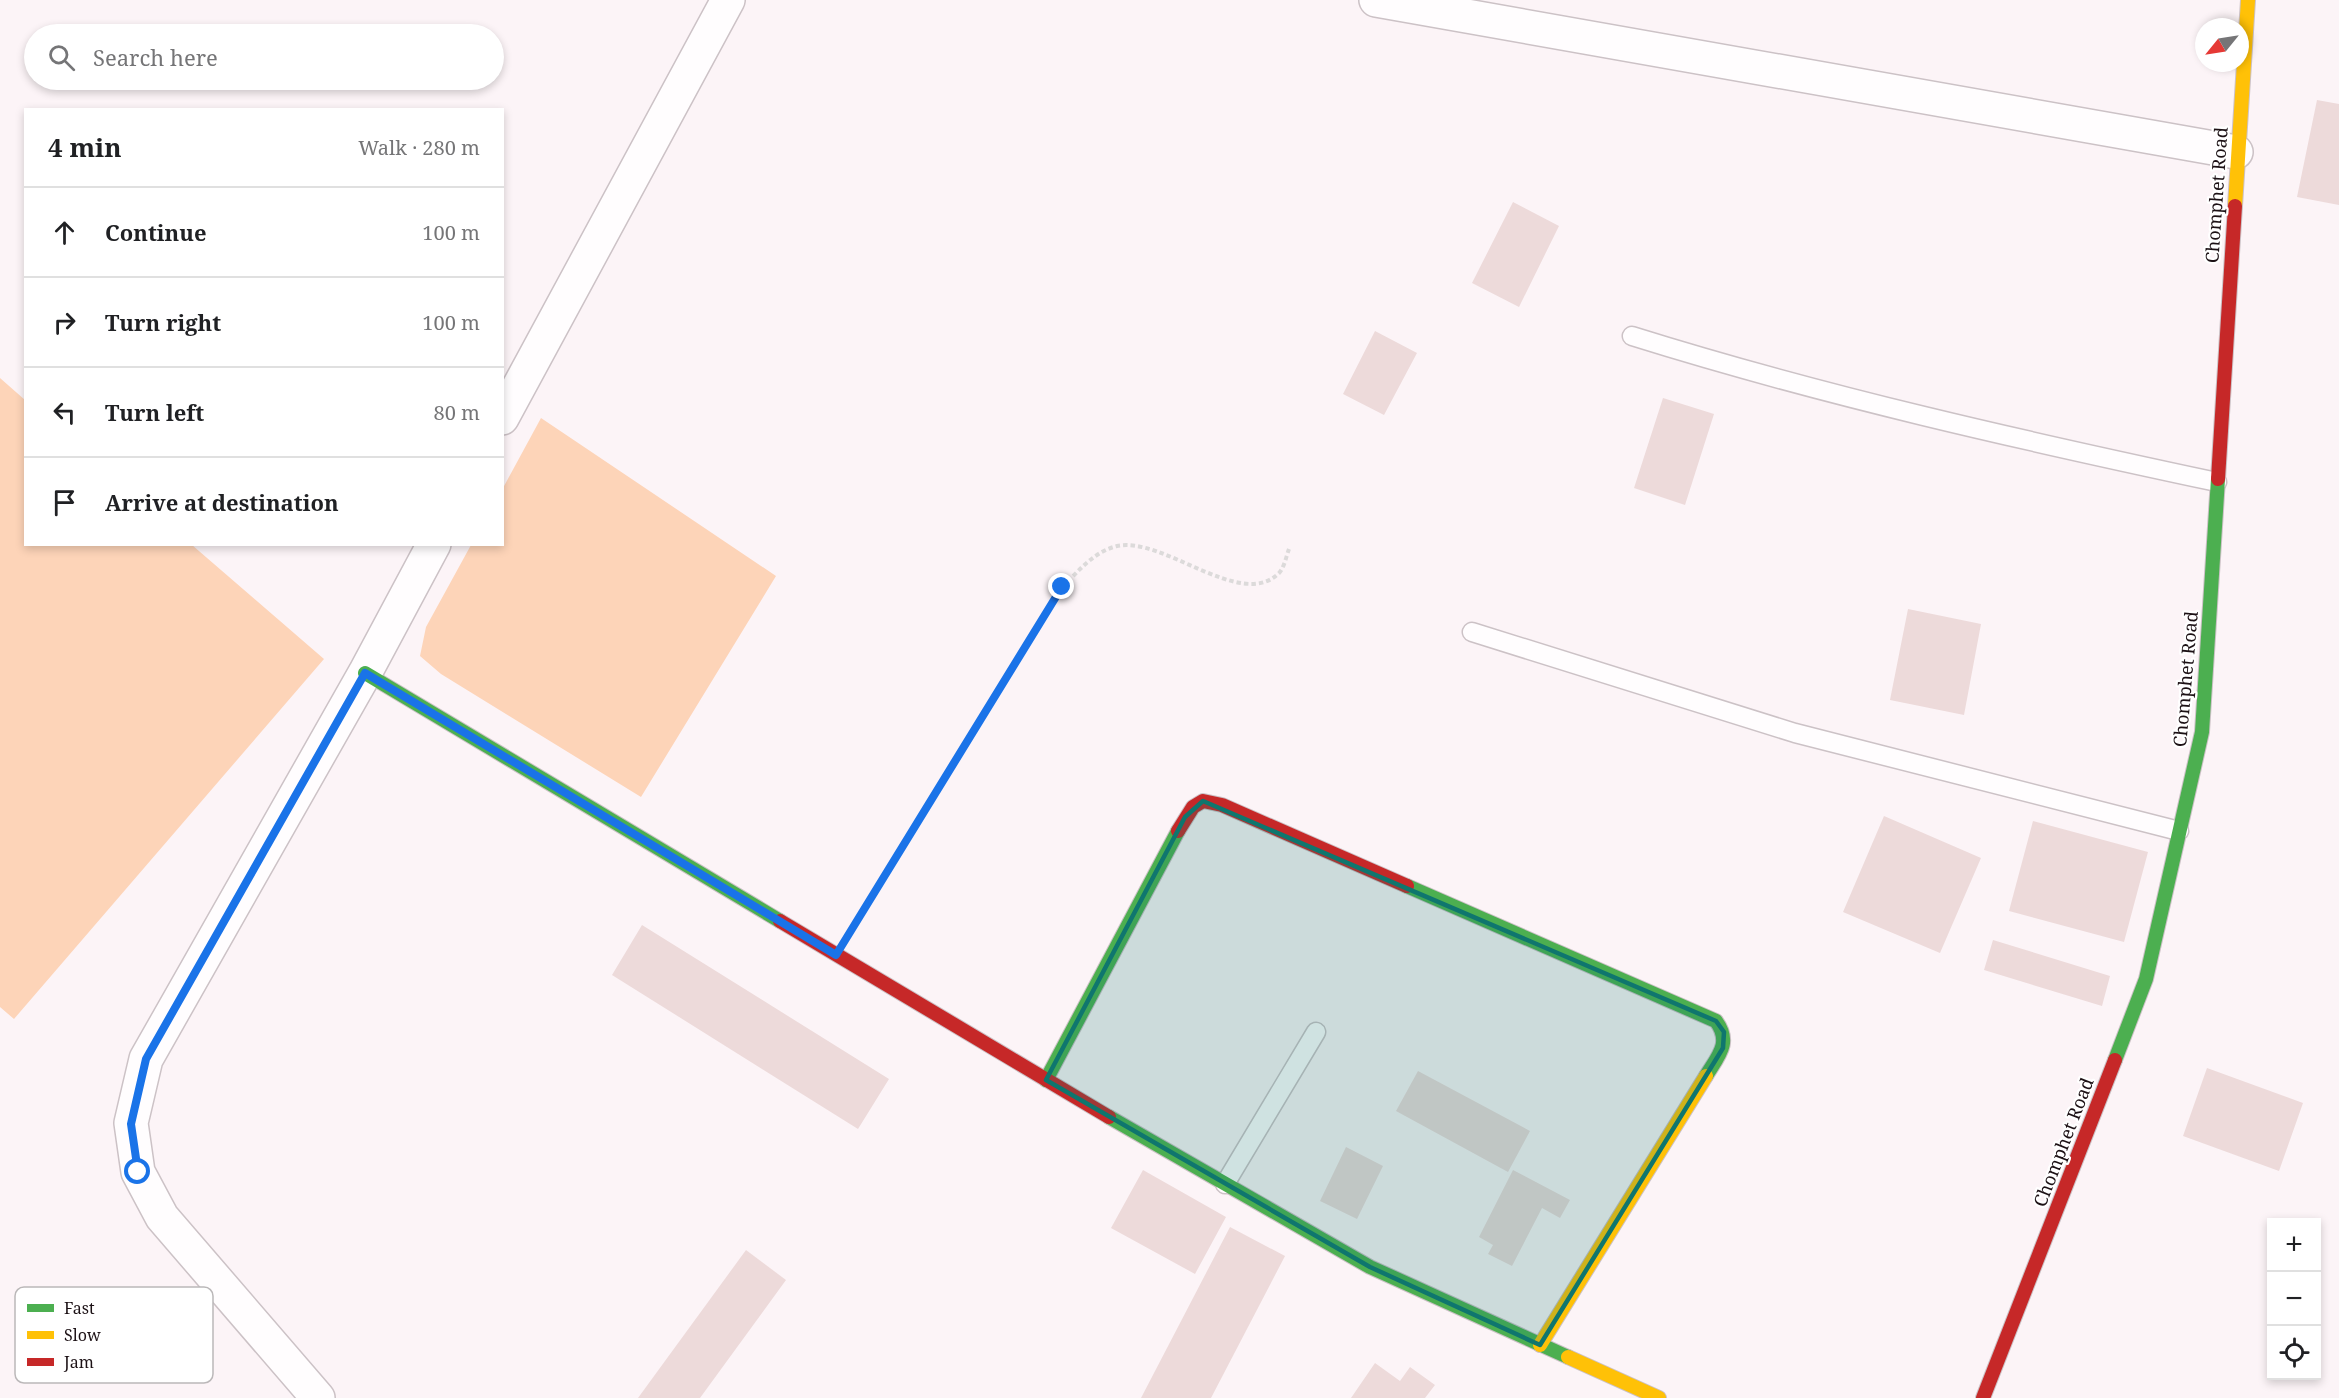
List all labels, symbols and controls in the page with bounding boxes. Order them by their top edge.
north arrow [2195,18,2249,72]
search box [24,24,504,90]
icon: search [45,41,78,74]
text: Search here [93,42,218,72]
street label: Chomphet Road [2199,126,2233,264]
text: 4 min [48,129,122,165]
text: Walk · 280 m [358,134,480,161]
icon: ahead [48,216,81,249]
text: Continue [105,217,207,247]
text: 100 m [422,219,480,246]
icon: right [48,306,81,339]
text: Turn right [105,307,221,337]
text: 100 m [422,309,480,336]
icon: left [48,396,81,429]
text: Turn left [105,397,204,427]
text: 80 m [434,399,480,426]
icon: arrive [48,486,81,519]
text: Arrive at destination [105,487,339,517]
route end [1048,573,1074,599]
street label: Chomphet Road [2167,610,2203,748]
street label: Chomphet Road [2027,1074,2099,1210]
route start [124,1158,150,1184]
map controls [2267,1218,2321,1380]
button: + [2267,1218,2321,1272]
button: − [2267,1272,2321,1326]
legend [15,1287,213,1383]
text: Fast [64,1297,95,1319]
text: Slow [64,1324,101,1346]
button: locate [2267,1326,2321,1380]
text: Jam [63,1351,94,1373]

